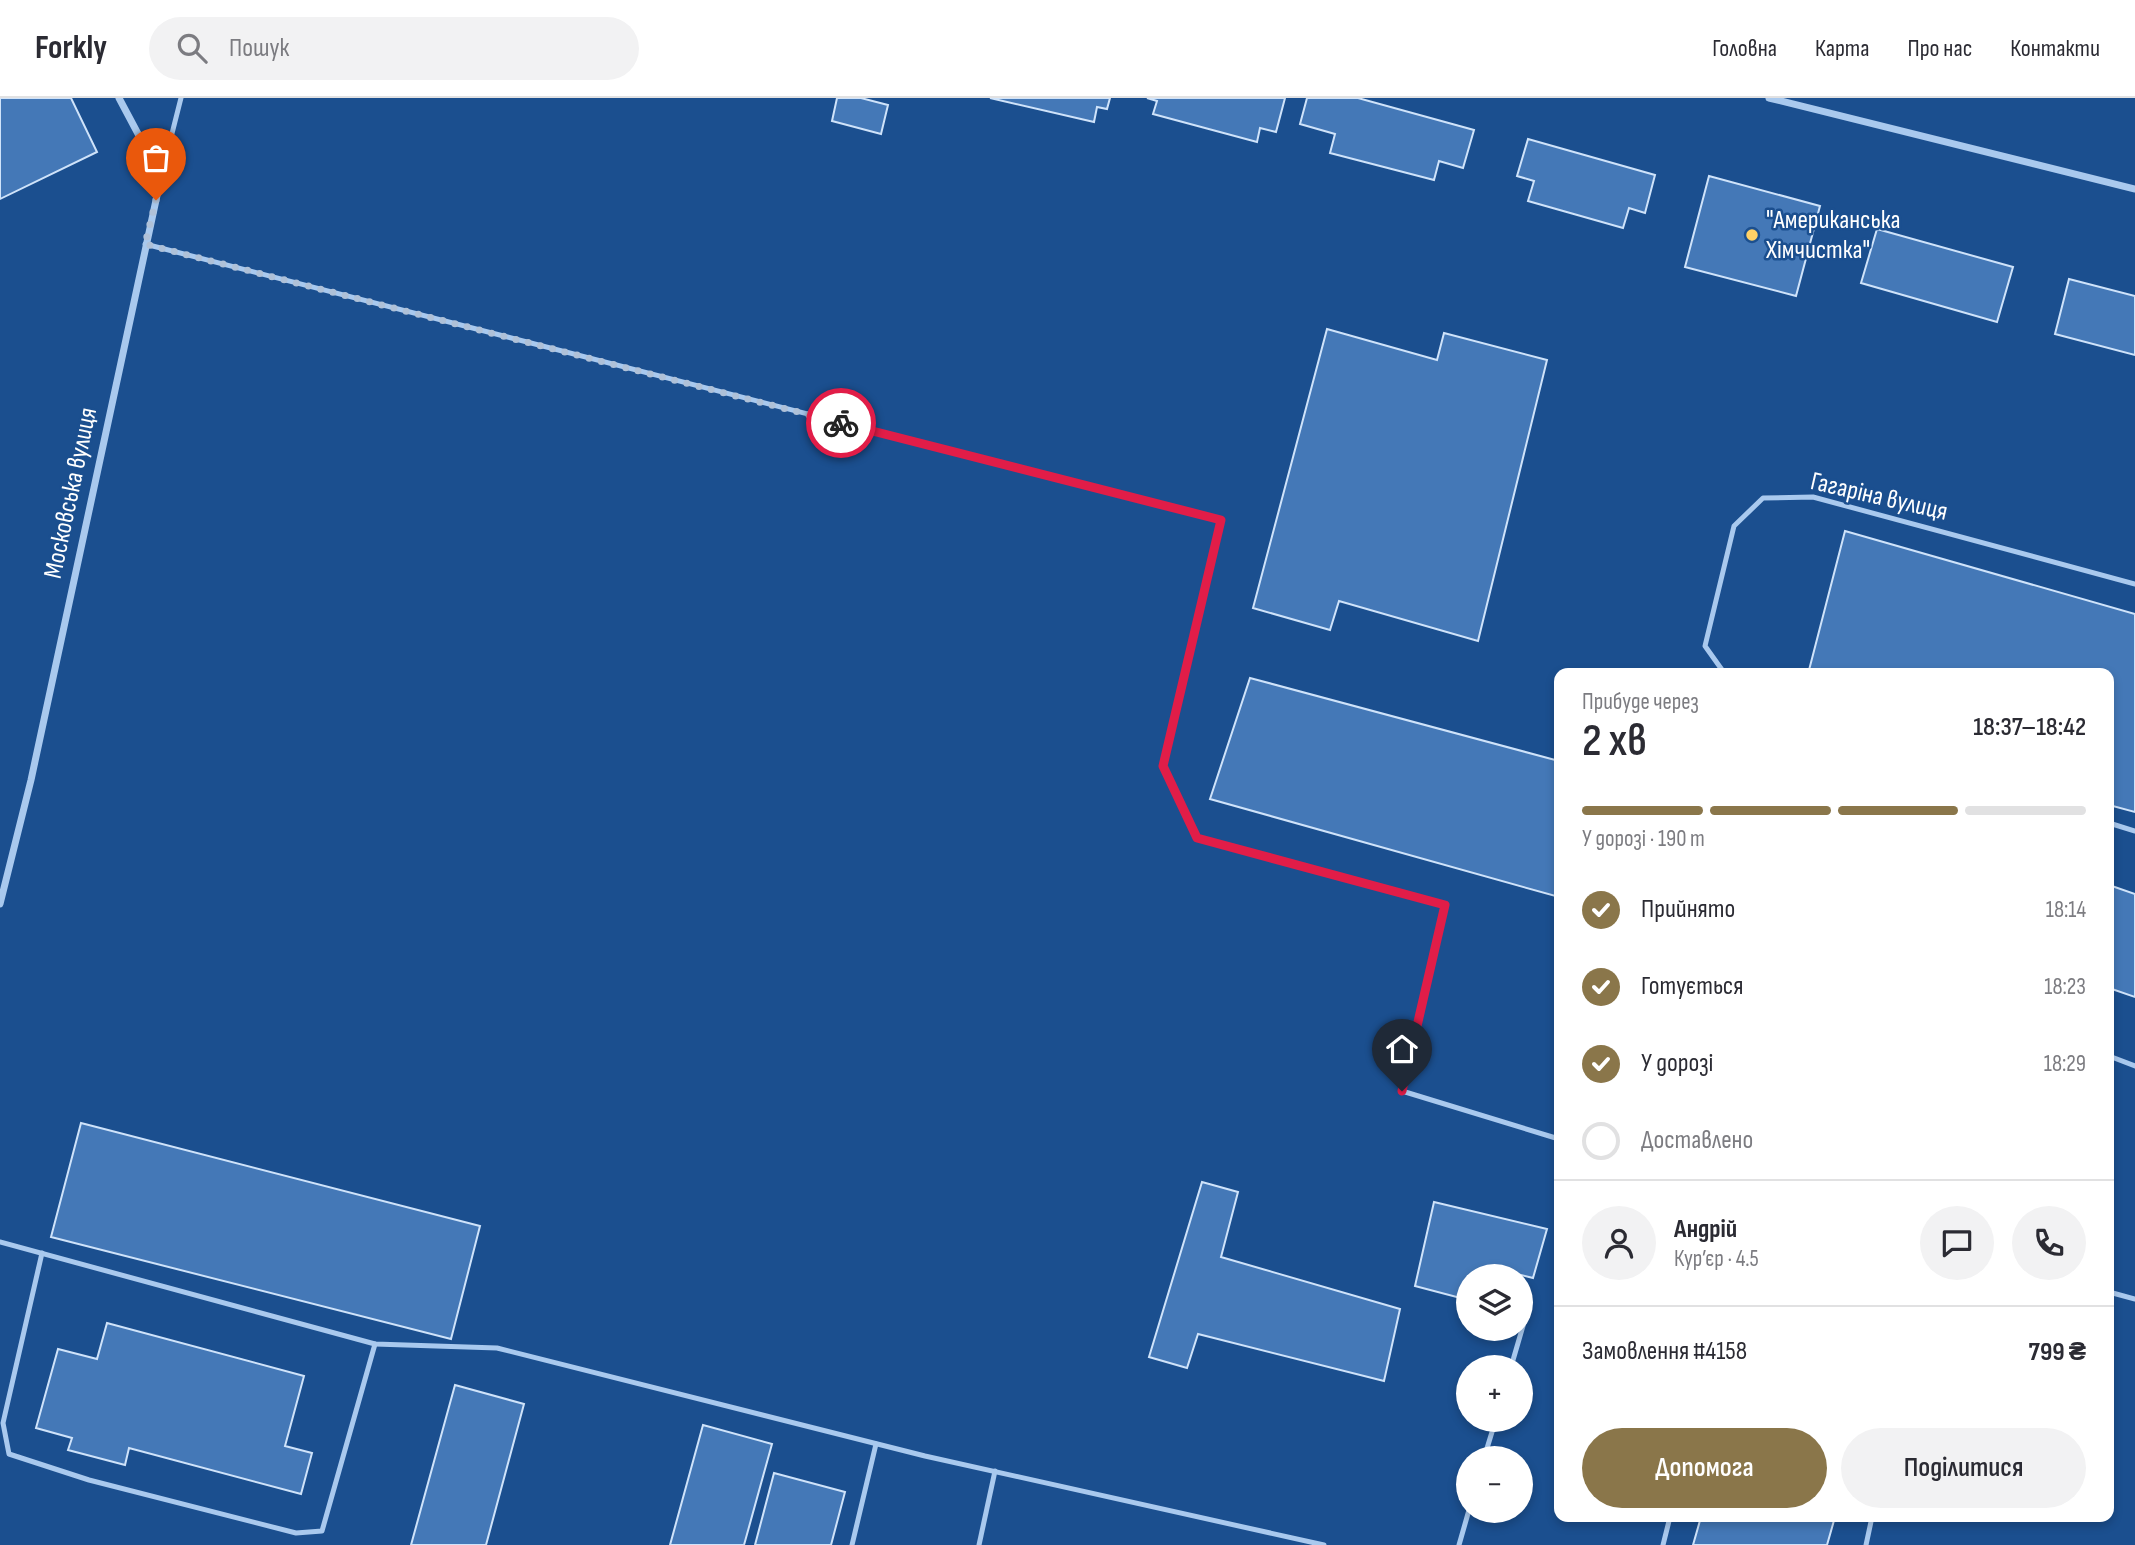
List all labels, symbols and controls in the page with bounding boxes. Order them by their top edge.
search box [149,17,639,80]
text: Forkly [35,28,107,68]
icon: search [173,29,211,67]
text: Пошук [229,33,289,64]
text: Головна [1712,34,1777,63]
text: Карта [1815,34,1869,63]
text: Про нас [1907,34,1972,63]
text: Контакти [2010,34,2100,63]
pin [126,128,186,200]
icon: bag [137,139,175,177]
place label: "Американська Хімчистка" [1765,205,1901,266]
marker: "Американська Хімчистка" [1744,227,1760,243]
courier [806,388,876,458]
icon: bike [822,404,860,442]
street label: Московська вулиця [38,405,104,581]
street label: Гагаріна вулиця [1807,466,1951,528]
text: Прибуде через [1582,688,1699,716]
text: 18:37–18:42 [1973,712,2086,743]
text: 2 хв [1582,714,1647,769]
text: У дорозі · 190 m [1582,825,1705,853]
icon: check [1582,891,1620,929]
text: Прийнято [1641,894,1735,925]
text: 18:14 [2046,896,2086,924]
icon: check [1582,968,1620,1006]
text: Готується [1641,971,1743,1002]
text: 18:23 [2044,973,2086,1001]
pin [1372,1019,1432,1091]
icon: home [1383,1030,1421,1068]
icon: check [1582,1045,1620,1083]
text: У дорозі [1641,1048,1713,1079]
text: 18:29 [2044,1050,2086,1078]
text: Доставлено [1641,1125,1753,1156]
button: person [1582,1206,1656,1280]
button: chat [1920,1206,1994,1280]
button: phone [2012,1206,2086,1280]
text: Андрій [1674,1214,1737,1245]
text: Кур’єр · 4.5 [1674,1245,1759,1273]
map controls [1456,1264,1533,1523]
button: layers [1456,1264,1533,1341]
text: Замовлення #4158 [1582,1336,1747,1367]
text: 799 ₴ [2029,1337,2086,1368]
button: + [1456,1355,1533,1432]
button: Допомога [1582,1428,1827,1508]
button: Поділитися [1841,1428,2086,1508]
button: − [1456,1446,1533,1523]

